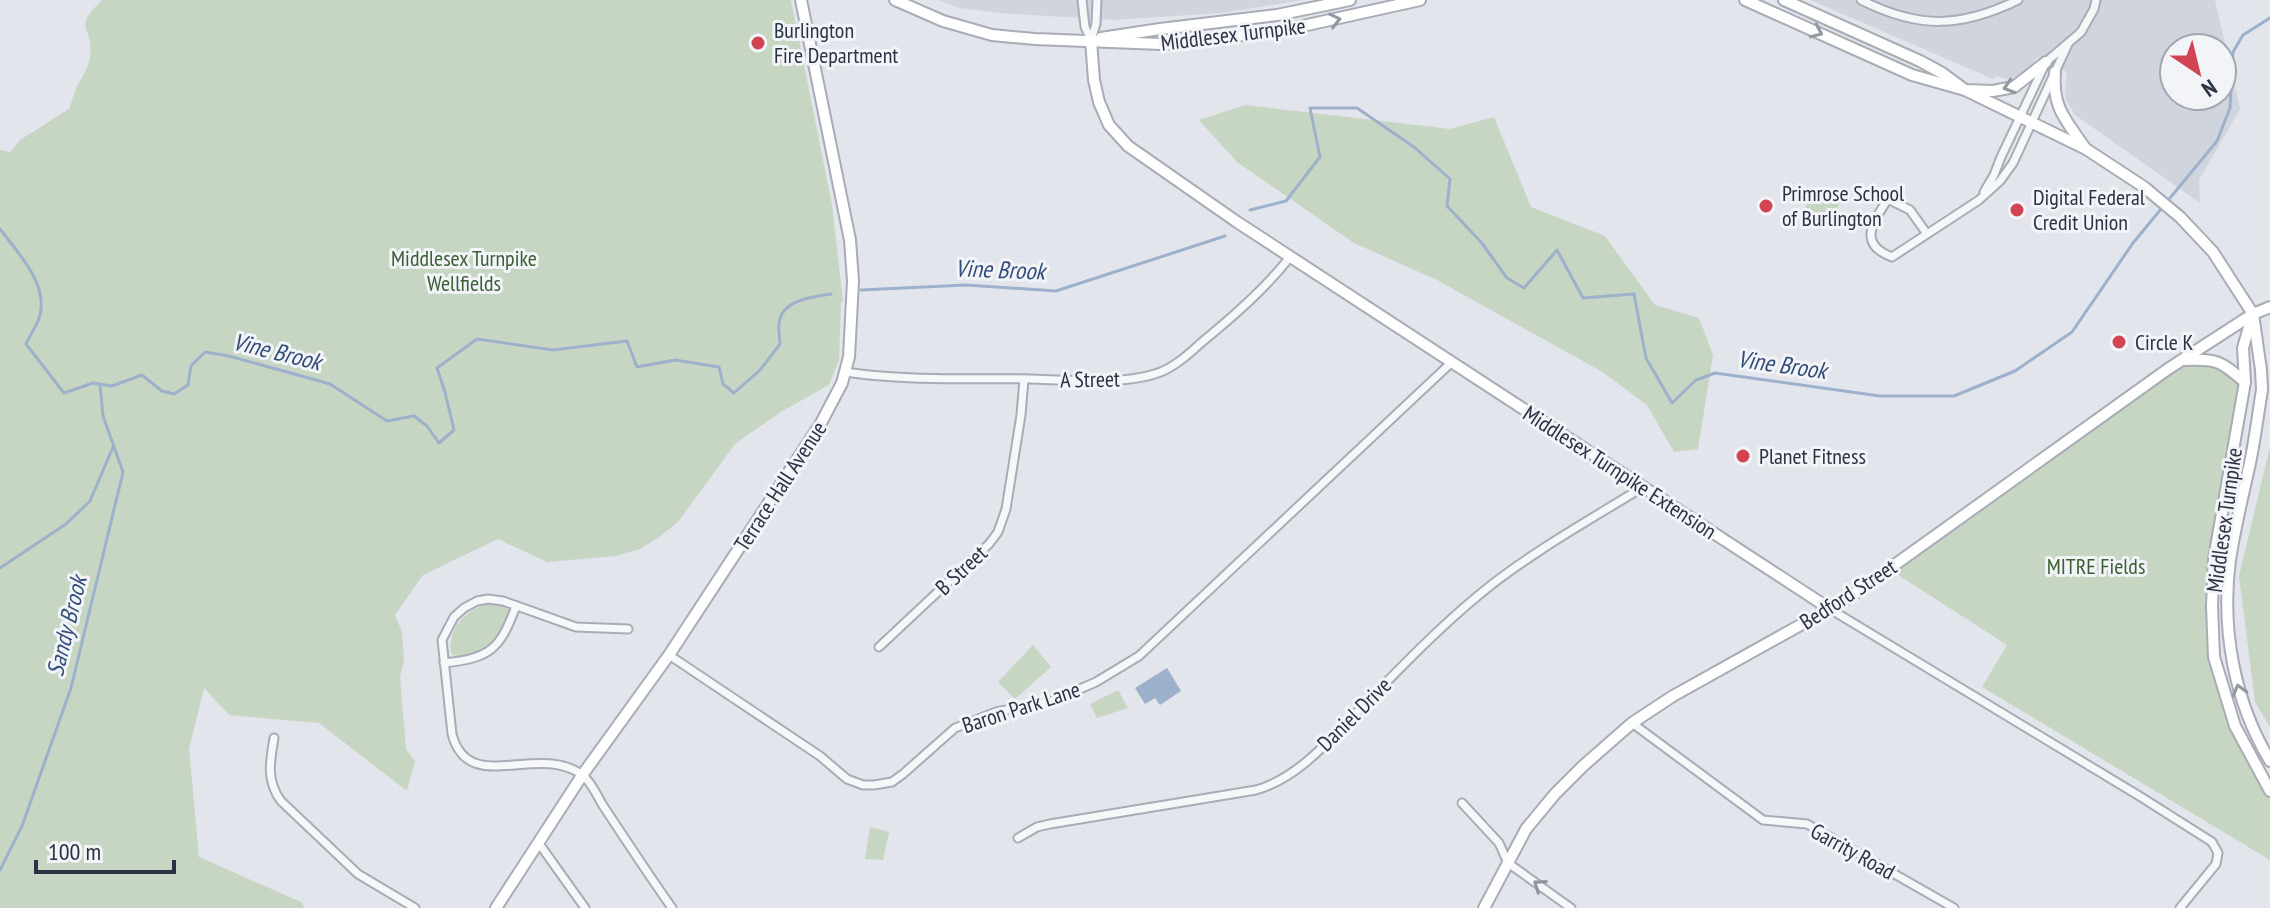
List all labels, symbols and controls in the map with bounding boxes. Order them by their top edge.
street label: Middlesex Turnpike [1159,11,1307,57]
one-way arrow [1328,12,1341,29]
place label: Burlington Fire Department [774,16,898,69]
one-way arrow [1808,22,1823,38]
north arrow [2158,32,2238,112]
marker: Burlington Fire Department [749,34,767,52]
text: N [2197,74,2222,103]
one-way arrow [2003,78,2017,94]
place label: Primrose School of Burlington [1782,179,1905,232]
place label: Digital Federal Credit Union [2033,183,2146,236]
marker: Primrose School of Burlington [1757,197,1775,215]
marker: Digital Federal Credit Union [2008,201,2026,219]
park label: Middlesex Turnpike Wellfields [391,244,537,297]
water label: Vine Brook [955,252,1048,287]
water label: Vine Brook [230,326,327,378]
place label: Circle K [2135,328,2194,356]
marker: Circle K [2110,333,2128,351]
water label: Vine Brook [1735,343,1831,386]
street label: A Street [1060,364,1120,394]
street label: Middlesex Turnpike Extension [1518,399,1722,545]
street label: Terrace Hall Avenue [728,416,832,556]
place label: Planet Fitness [1759,442,1866,470]
street label: Middlesex Turnpike [2200,446,2248,594]
marker: Planet Fitness [1734,447,1752,465]
street label: B Street [929,539,993,601]
street label: Bedford Street [1794,552,1902,636]
park label: MITRE Fields [2047,552,2145,580]
water label: Sandy Brook [39,570,95,679]
street label: Daniel Drive [1311,671,1397,757]
street label: Baron Park Lane [959,675,1083,739]
one-way arrow [2232,683,2248,697]
street label: Garrity Road [1806,816,1900,886]
scale bar [36,824,174,874]
text: 100 m [48,836,101,867]
one-way arrow [1534,880,1548,895]

